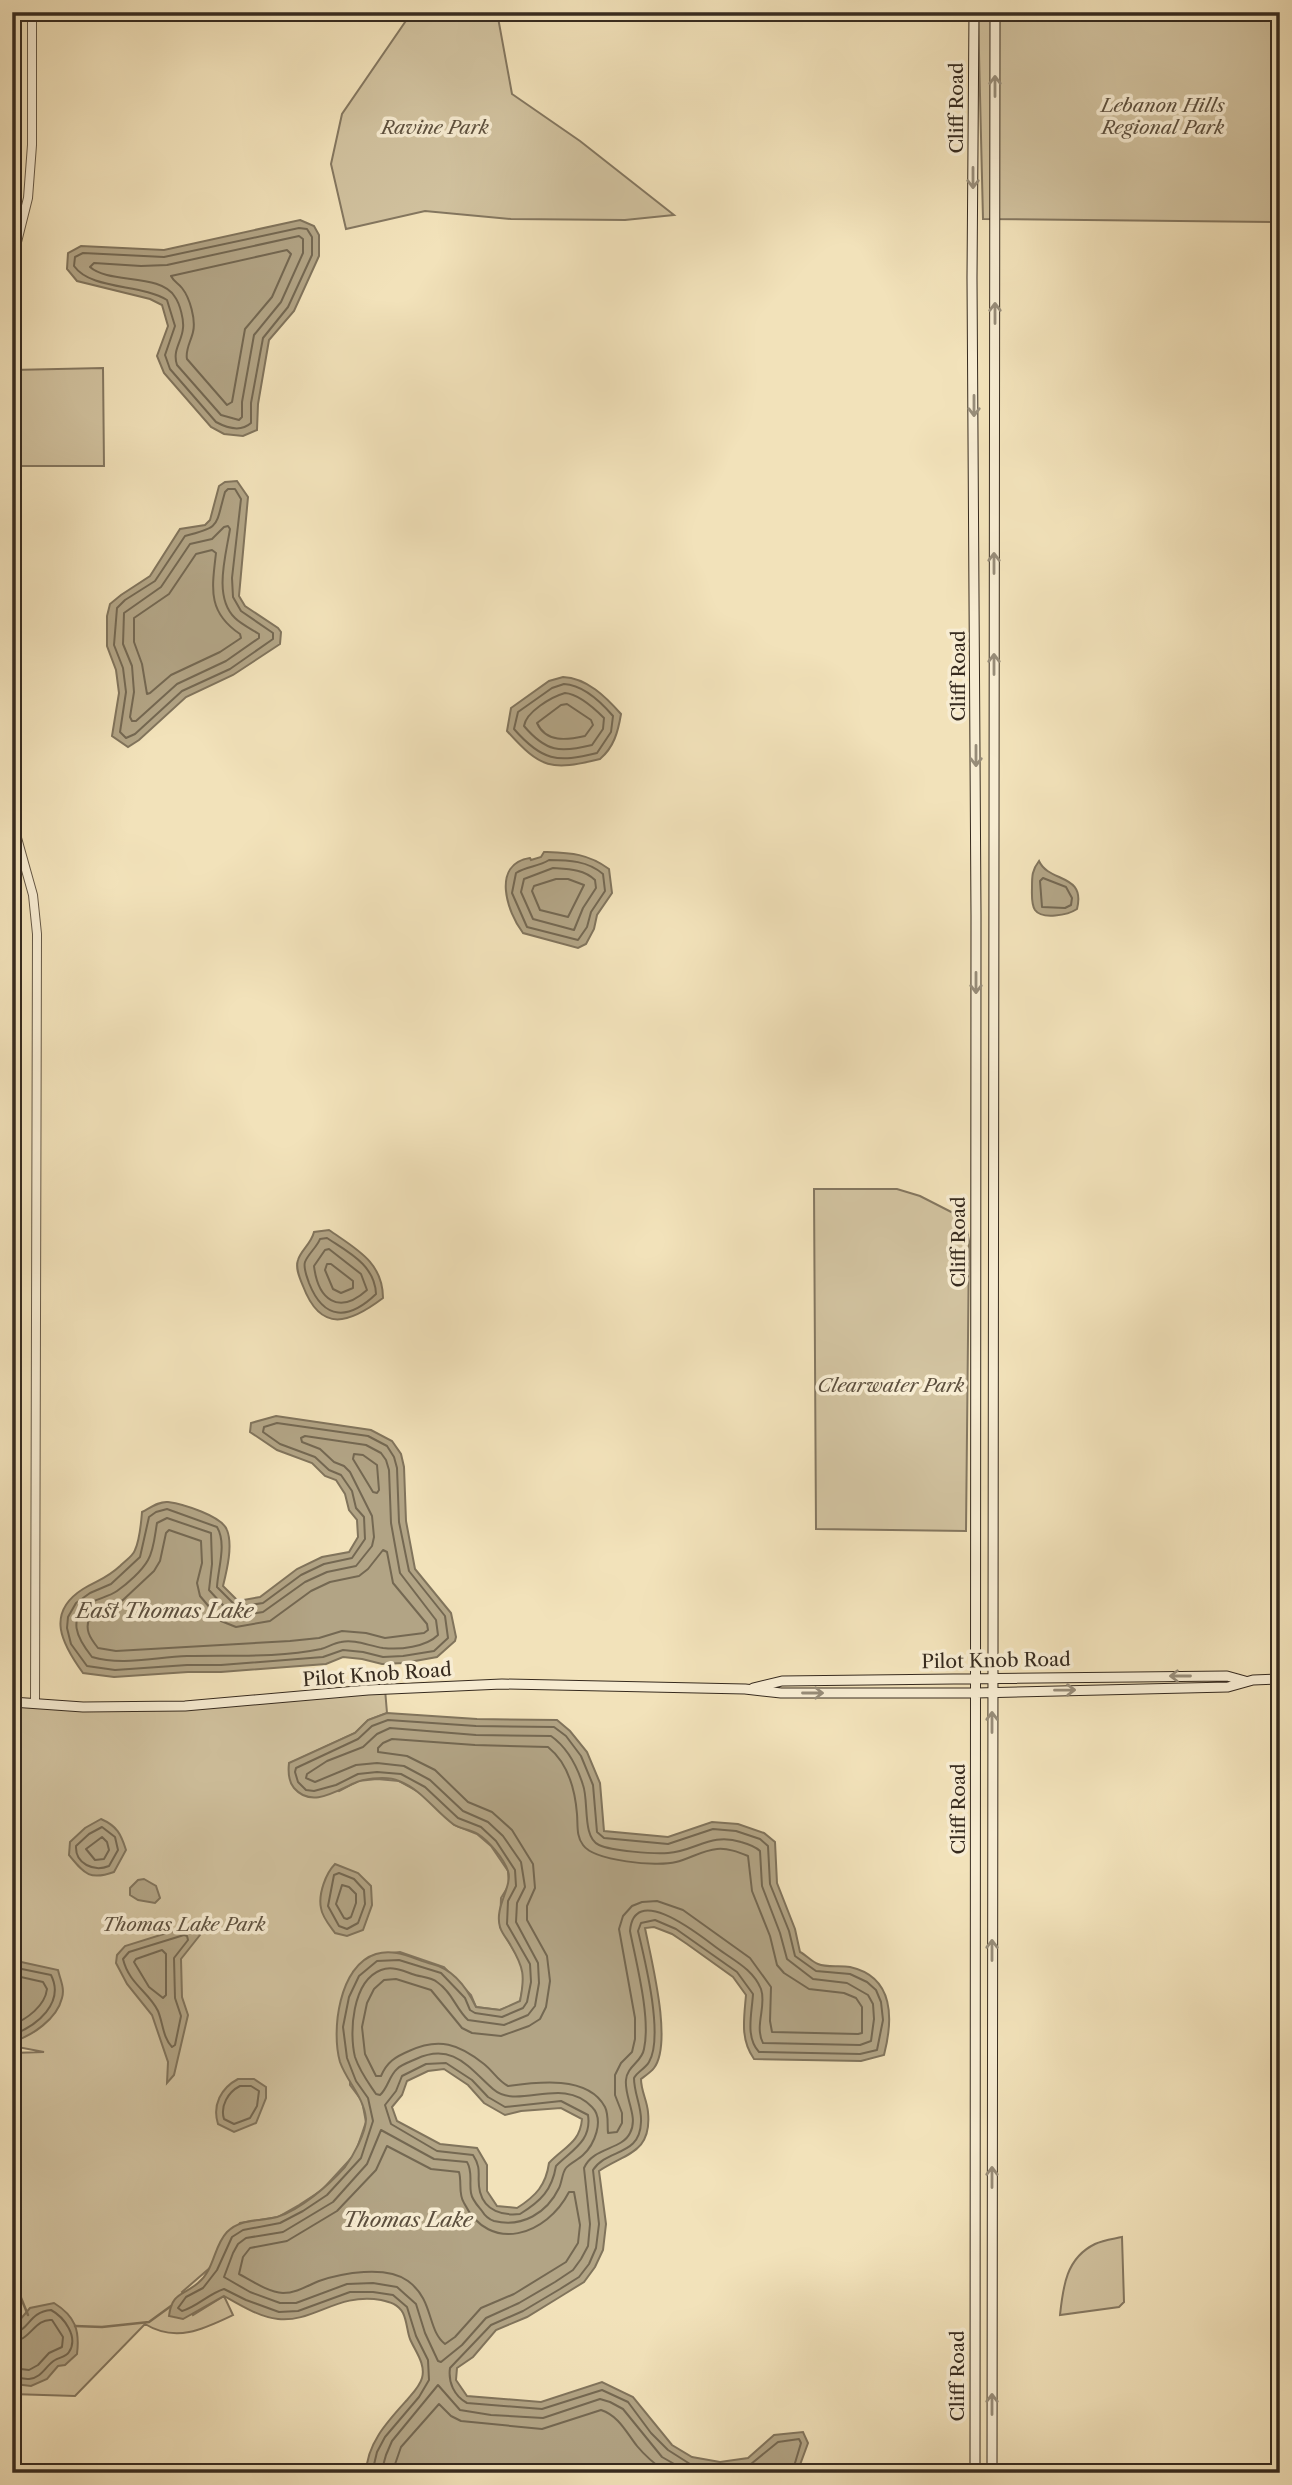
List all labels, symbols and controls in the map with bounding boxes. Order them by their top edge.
street label: Cliff Road [945,62,968,154]
one-way arrow [988,75,1002,98]
park label: Lebanon Hills Regional Park [1099,94,1226,139]
park label: Ravine Park [379,116,489,139]
one-way arrow [966,167,980,190]
one-way arrow [988,301,1002,324]
one-way arrow [967,394,981,417]
one-way arrow [987,552,1001,575]
street label: Cliff Road [947,630,970,722]
one-way arrow [987,653,1001,676]
one-way arrow [969,744,982,767]
one-way arrow [969,972,983,995]
street label: Cliff Road [947,1196,970,1288]
park label: Clearwater Park [818,1374,965,1397]
water label: East Thomas Lake [74,1598,255,1623]
street label: Pilot Knob Road [921,1648,1071,1673]
street label: Pilot Knob Road [302,1658,453,1691]
one-way arrow [1169,1669,1192,1683]
one-way arrow [1053,1683,1076,1697]
one-way arrow [801,1686,824,1700]
one-way arrow [985,1711,999,1734]
street label: Cliff Road [947,1763,970,1855]
park label: Thomas Lake Park [102,1913,266,1936]
one-way arrow [985,1938,999,1961]
one-way arrow [985,2166,999,2189]
water label: Thomas Lake [343,2207,474,2232]
street label: Cliff Road [946,2330,969,2422]
one-way arrow [985,2393,999,2416]

